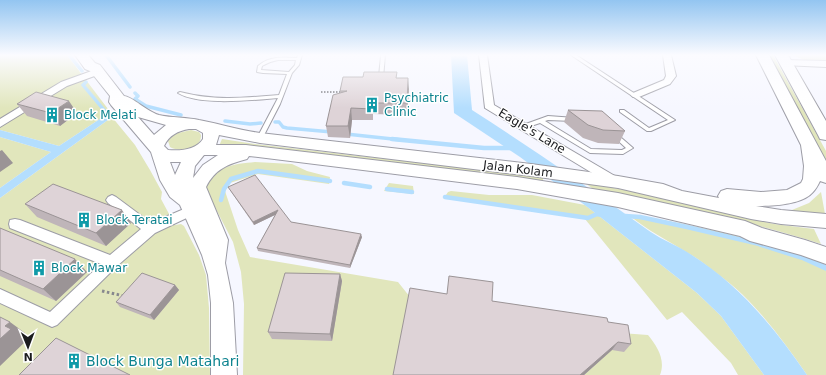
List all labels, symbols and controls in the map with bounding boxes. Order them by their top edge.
place label: Psychiatric Clinic [384,91,449,119]
building icon: Psychiatric Clinic [363,96,381,114]
building icon: Block Melati [43,106,61,124]
street label: Eagle's Lane [496,106,568,156]
place label: Block Melati [64,108,137,122]
street label: Jalan Kolam [481,158,554,180]
building icon: Block Teratai [75,211,93,229]
place label: Block Teratai [96,213,173,227]
building icon: Block Mawar [30,259,48,277]
place label: Block Mawar [51,261,127,275]
north arrow [8,327,48,367]
text: N [23,350,33,363]
building icon: Block Bunga Matahari [65,352,83,370]
place label: Block Bunga Matahari [86,353,239,369]

